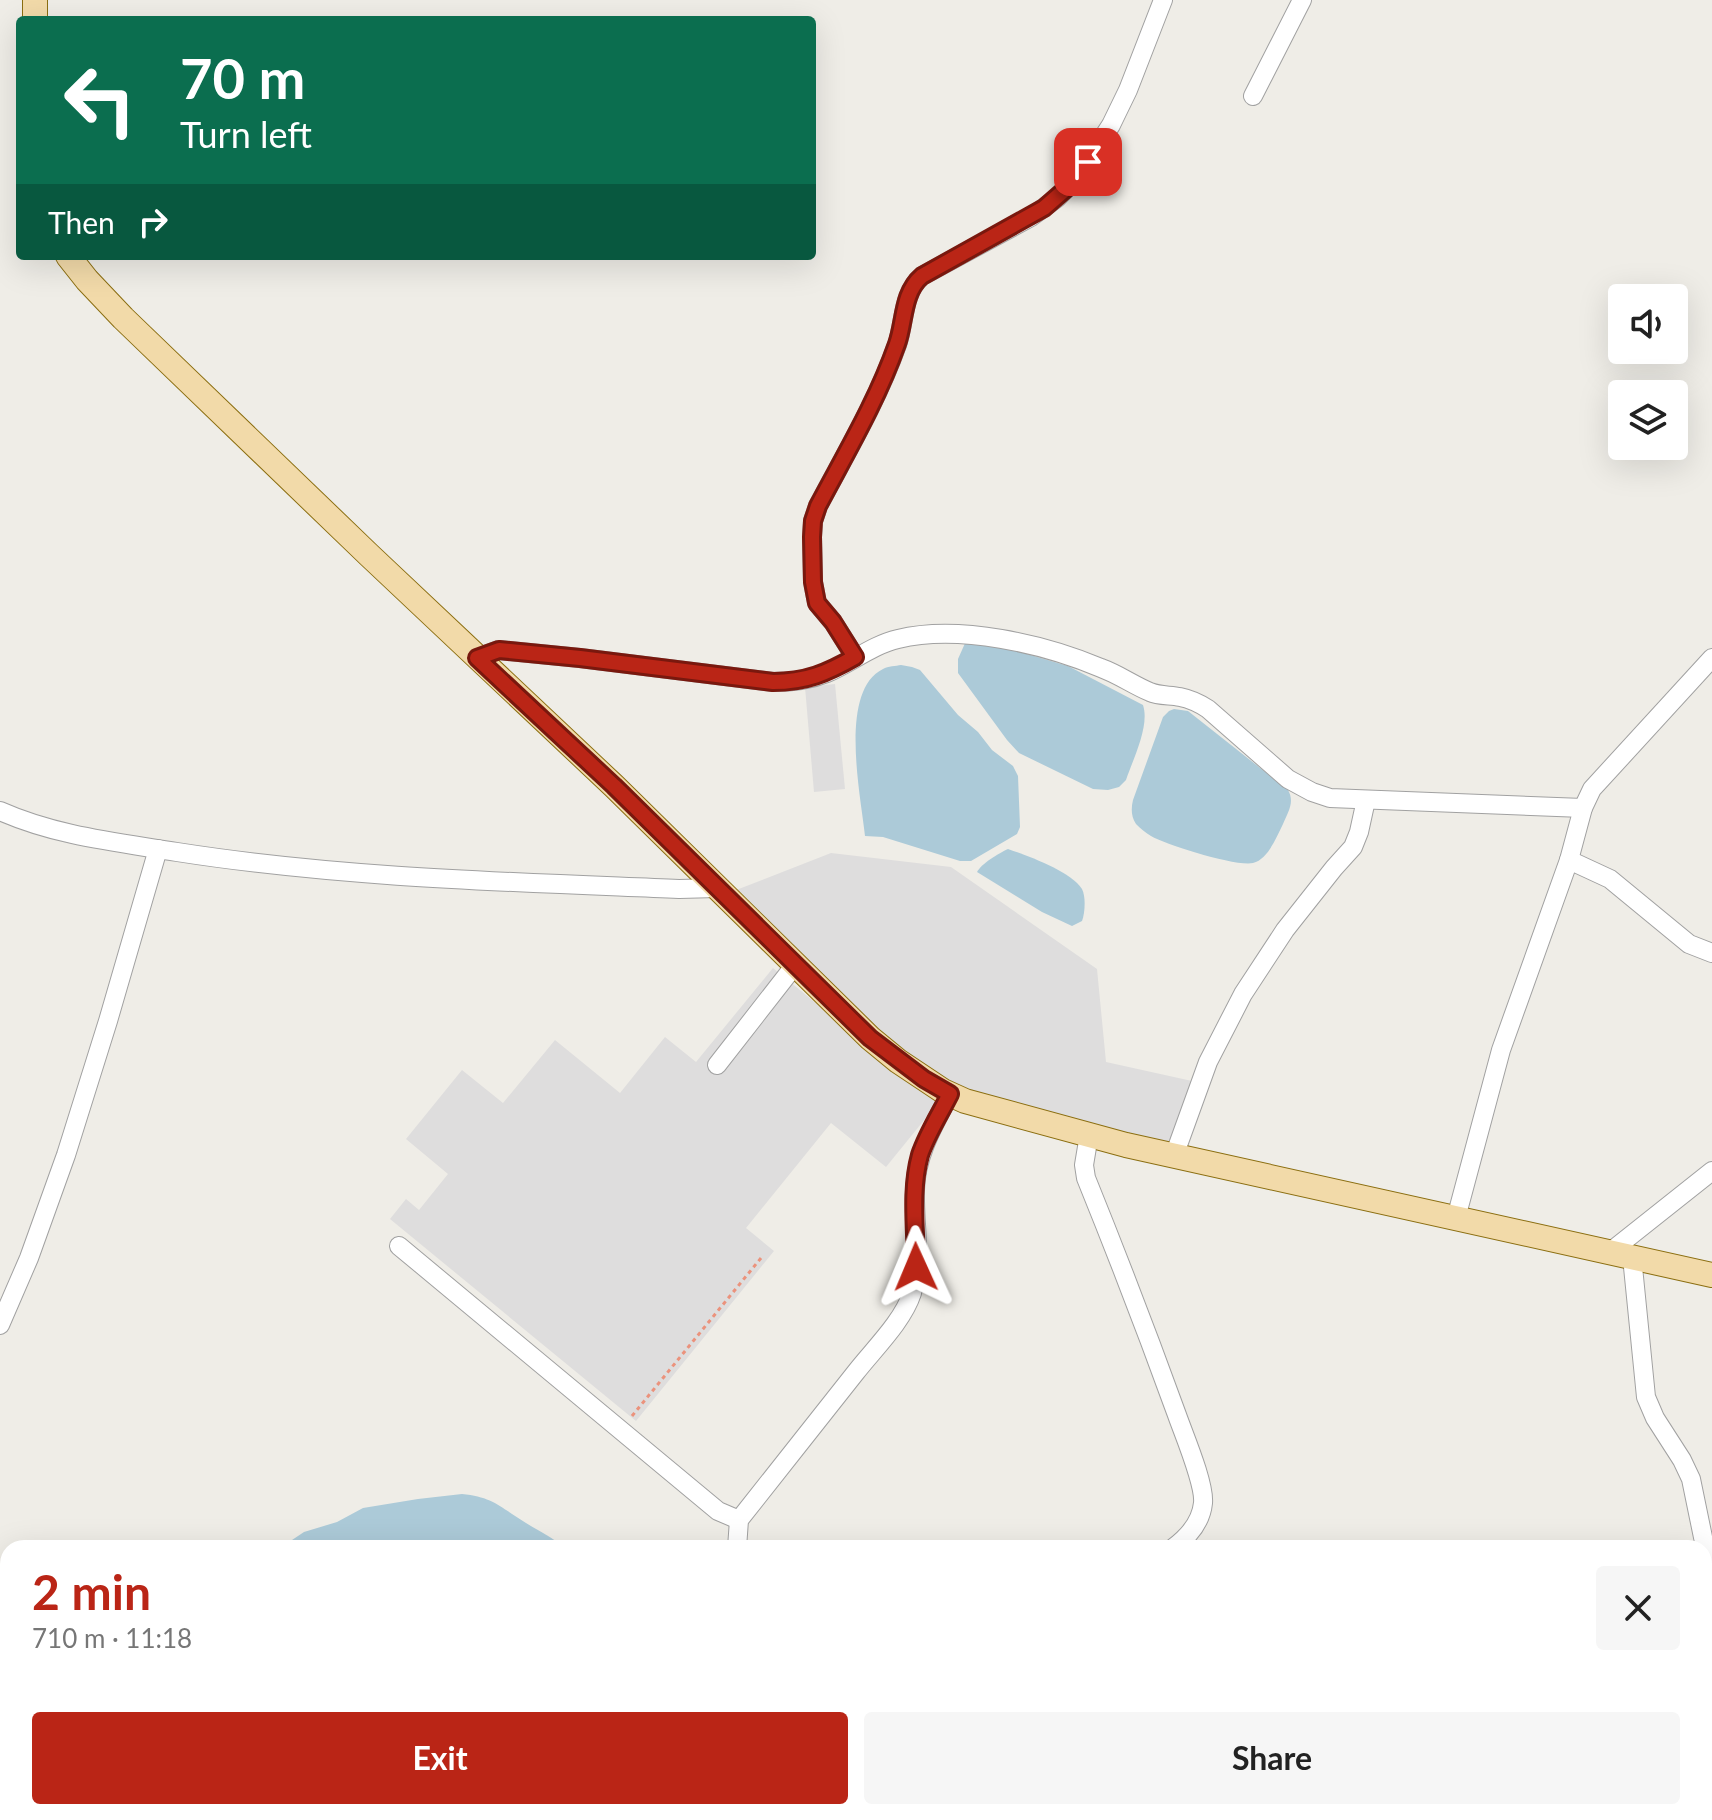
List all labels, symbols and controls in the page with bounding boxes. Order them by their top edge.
text: 70 m [180,44,305,111]
icon: left [48,48,152,152]
text: Turn left [180,112,312,156]
pin [1054,128,1122,196]
icon: arrive [1066,140,1110,184]
icon: right [131,200,175,244]
text: Then [48,204,115,240]
map controls [1608,284,1688,460]
button: sound [1608,284,1688,364]
button: layers [1608,380,1688,460]
position arrow [874,1225,958,1309]
text: 2 min [32,1563,151,1620]
button: close [1596,1566,1680,1650]
text: 710 m · 11:18 [32,1622,192,1654]
button: Exit [32,1712,848,1804]
button: Share [864,1712,1680,1804]

